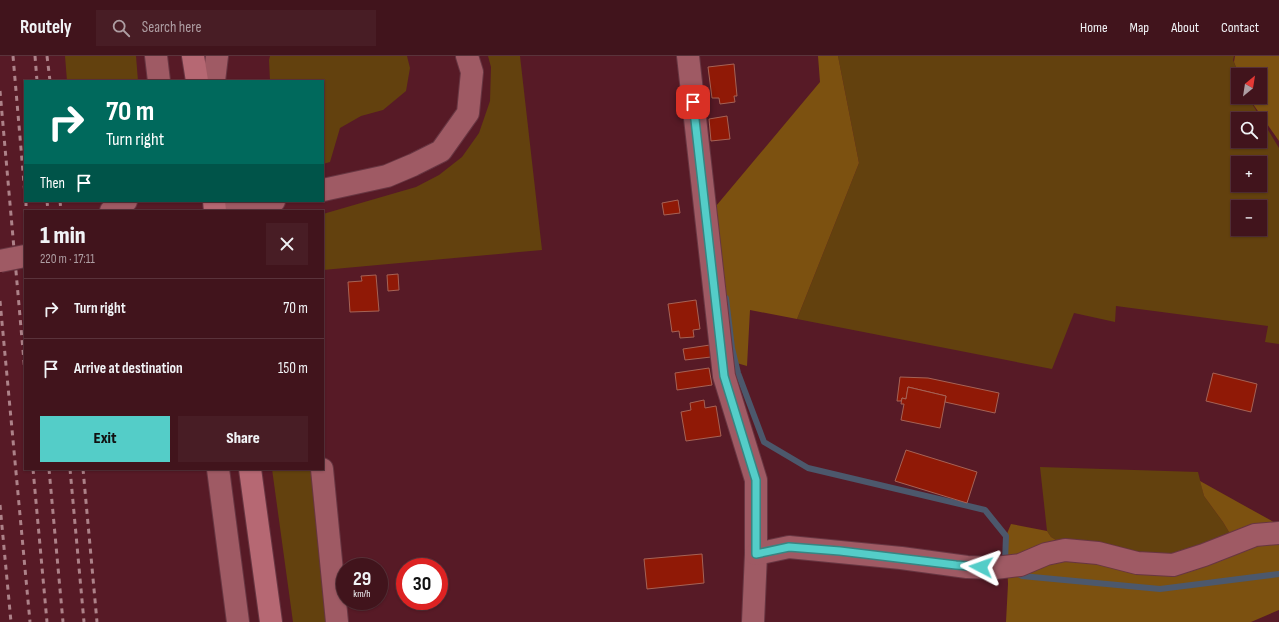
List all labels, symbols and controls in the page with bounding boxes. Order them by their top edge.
search box [96,10,376,46]
text: Routely [20,16,72,39]
icon: search [110,17,132,39]
text: Search here [142,18,201,37]
text: Home [1080,19,1108,36]
text: Map [1130,19,1149,36]
text: About [1171,19,1199,36]
text: Contact [1221,19,1259,36]
north arrow [1231,68,1267,104]
map controls [1231,68,1267,236]
pin [676,85,710,119]
icon: arrive [682,91,704,113]
text: 70 m [106,95,154,128]
icon: right [40,96,92,148]
button: search [1231,112,1267,148]
text: Turn right [106,129,164,150]
button: + [1231,156,1267,192]
icon: arrive [73,172,95,194]
text: Then [40,174,65,193]
button: − [1231,200,1267,236]
text: 1 min [40,221,86,250]
button: close [266,223,308,265]
text: 220 m · 17:11 [40,251,95,267]
icon: right [40,298,62,320]
text: Turn right [74,299,126,318]
text: 70 m [283,299,308,318]
icon: arrive [40,358,62,380]
text: Arrive at destination [74,359,183,378]
text: 150 m [278,359,308,378]
button: Exit [40,416,170,462]
button: Share [178,416,308,462]
position arrow [960,546,1002,588]
speed limit sign: 30 [396,558,448,610]
text: 29 [353,567,371,591]
text: km/h [353,588,371,600]

